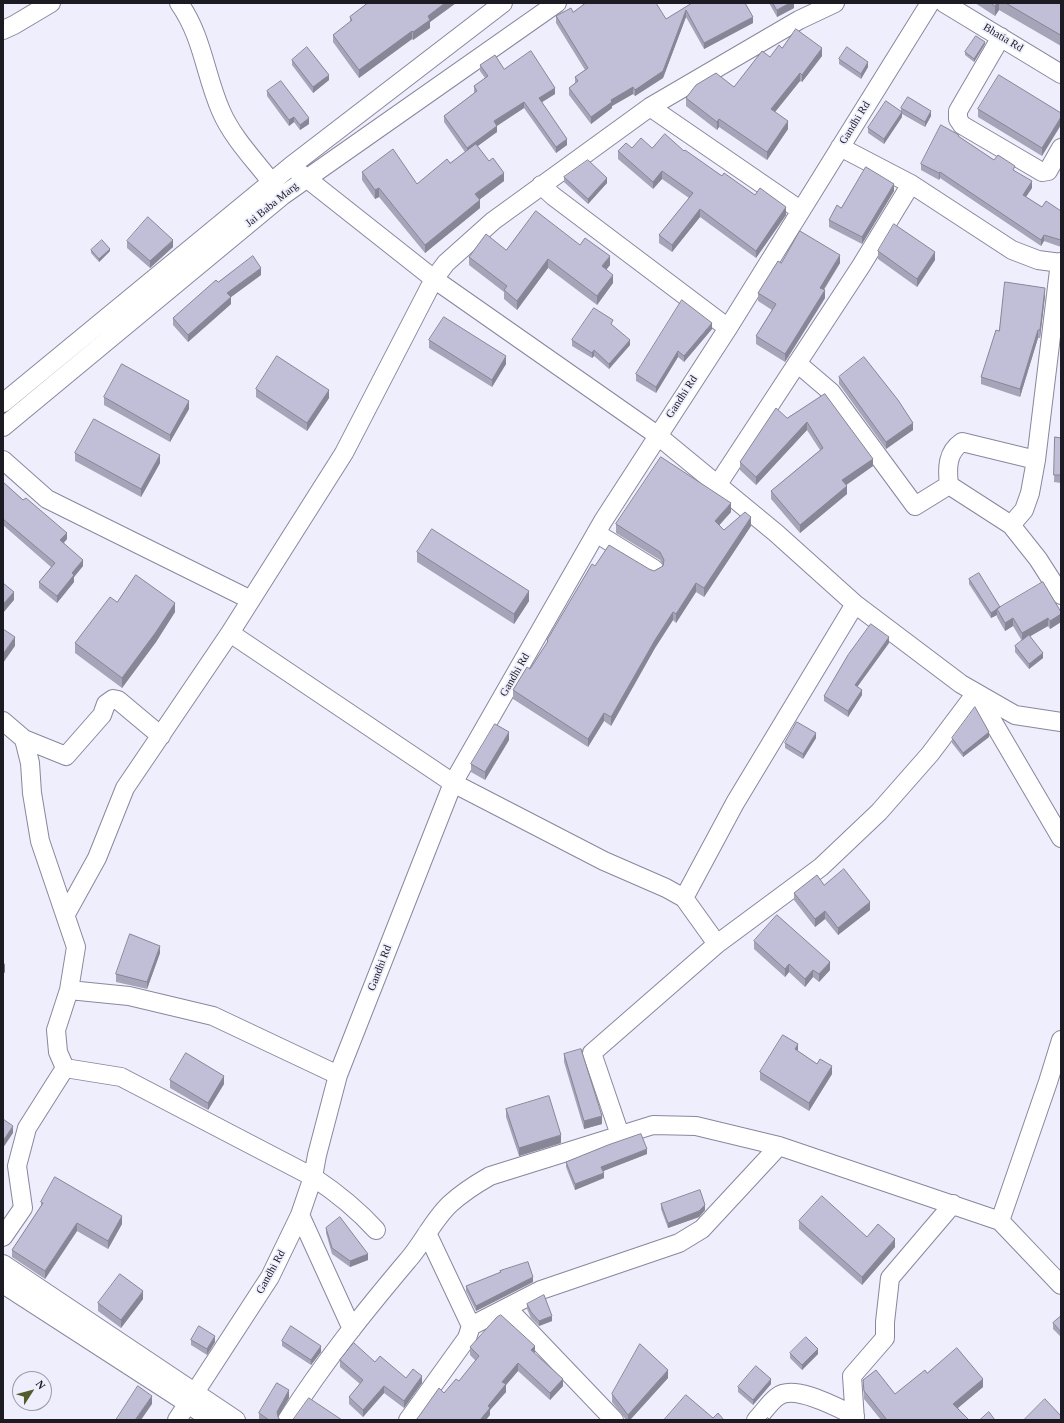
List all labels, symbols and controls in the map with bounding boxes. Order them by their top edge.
street label: Bhatia Rd [981,21,1025,55]
street label: Gandhi Rd [837,99,873,147]
street label: Jai Baba Marg [243,180,301,230]
street label: Gandhi Rd [663,373,701,421]
street label: Gandhi Rd [497,651,533,699]
street label: Gandhi Rd [365,943,395,993]
street label: Gandhi Rd [254,1248,288,1296]
north arrow [12,1371,52,1411]
text: N [34,1378,48,1391]

